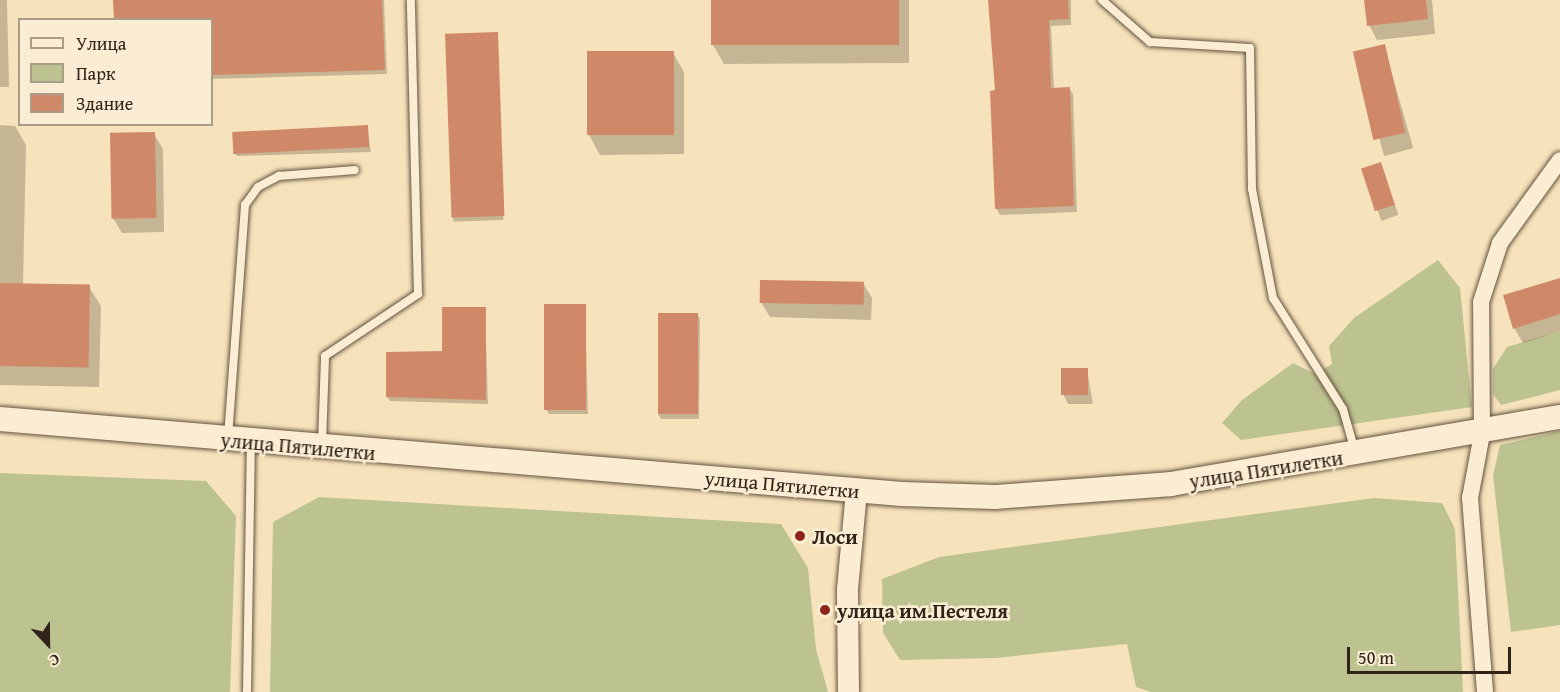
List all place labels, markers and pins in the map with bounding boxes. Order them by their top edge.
place label: Лоси [812,524,858,548]
marker: Лоси [793,529,807,543]
place label: улица им.Пестеля [837,598,1008,622]
marker: улица им.Пестеля [818,603,832,617]

